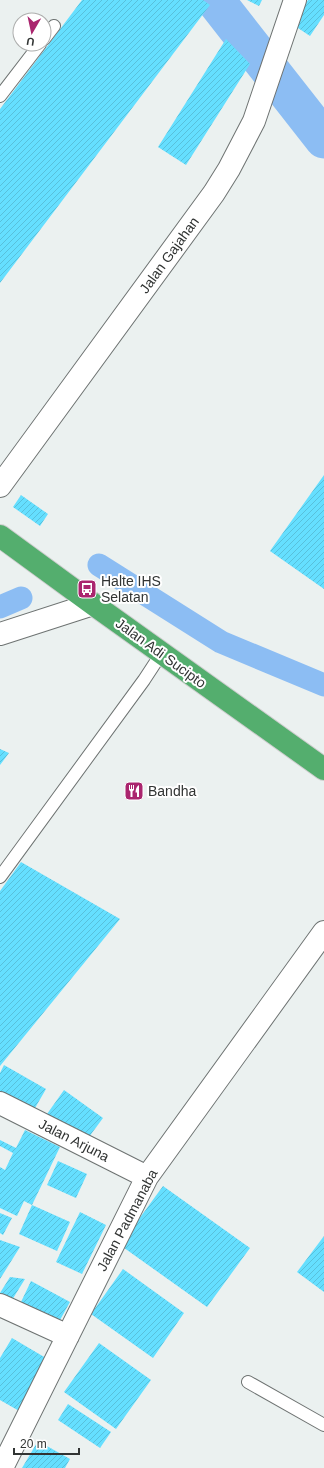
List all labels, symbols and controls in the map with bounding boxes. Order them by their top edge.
north arrow [12,12,52,52]
text: U [26,35,35,48]
street label: Jalan Gajahan [136,214,202,296]
place label: Halte IHS Selatan [101,573,161,605]
bus stop icon: Halte IHS Selatan [76,578,98,600]
street label: Jalan Adi Sucipto [113,615,209,691]
restaurant icon: Bandha [123,780,145,802]
place label: Bandha [148,783,196,799]
street label: Jalan Arjuna [36,1115,112,1165]
street label: Jalan Padmanaba [93,1166,161,1274]
scale bar [14,1430,79,1456]
text: 20 m [20,1437,47,1451]

